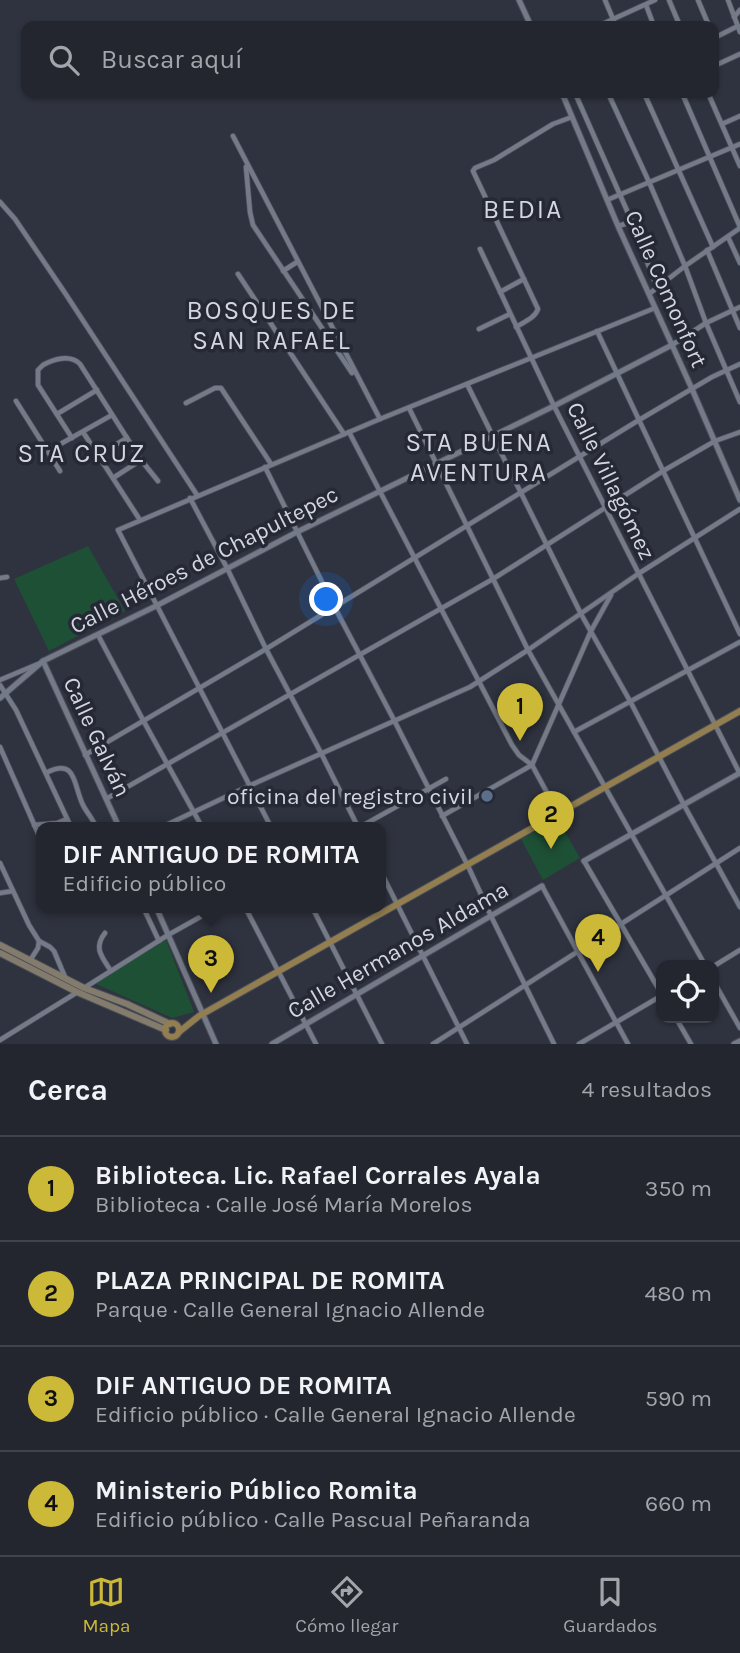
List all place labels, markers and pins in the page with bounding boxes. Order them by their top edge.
pin: 1 [497,683,543,741]
place label: oficina del registro civil [227,783,473,810]
marker: oficina del registro civil [479,788,495,804]
pin: 2 [528,791,574,849]
pin: 4 [575,914,621,972]
pin: 3 [188,935,234,993]

